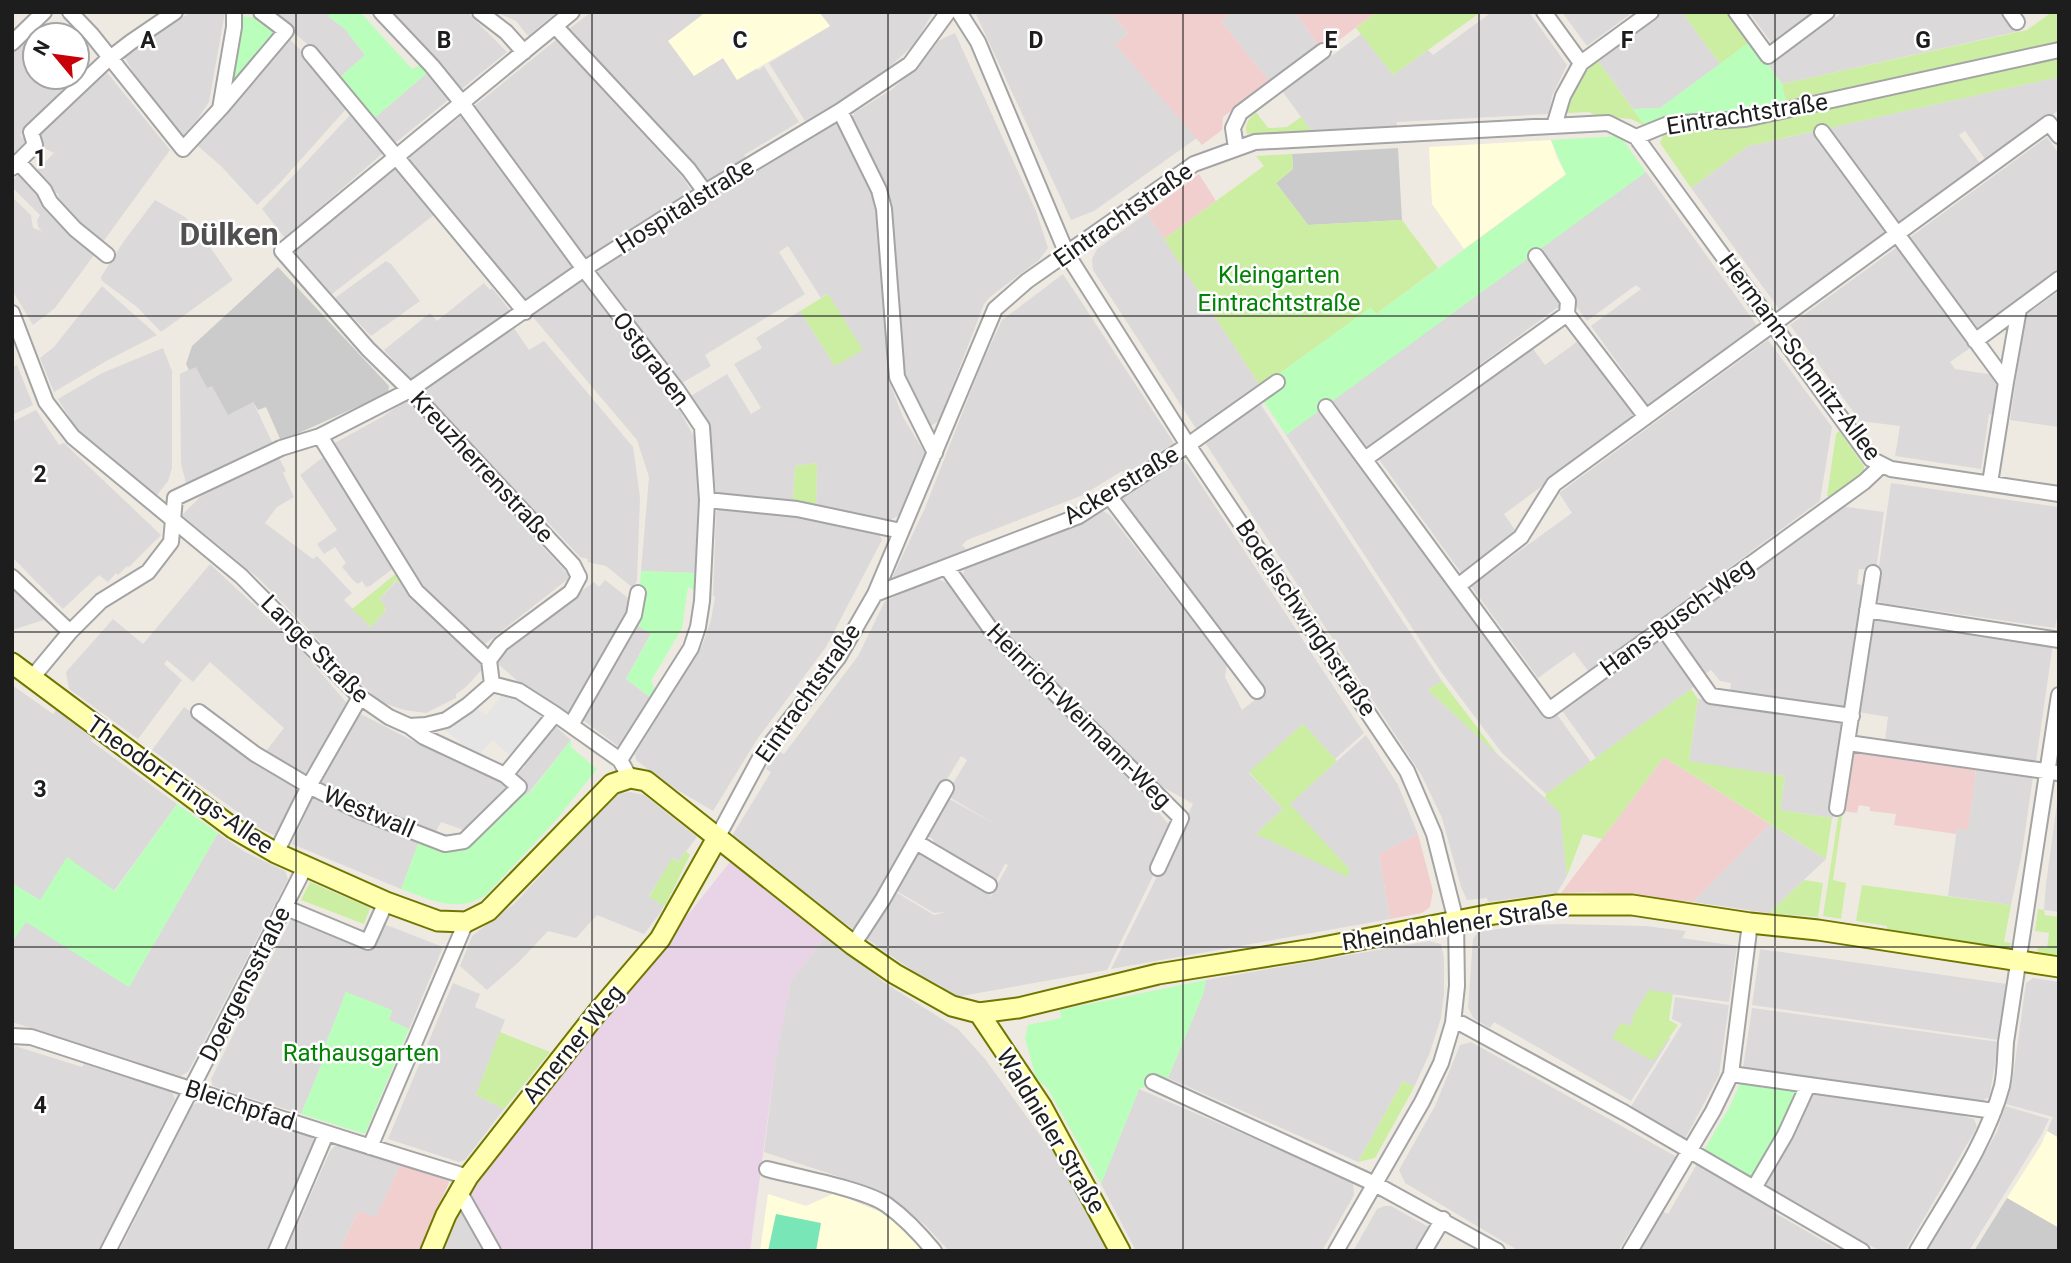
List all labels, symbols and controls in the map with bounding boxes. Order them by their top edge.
north arrow [21,21,91,91]
text: A [140,27,156,54]
text: B [437,27,451,54]
text: C [732,27,748,54]
text: D [1029,27,1043,54]
text: E [1325,27,1338,54]
text: F [1621,27,1634,54]
text: G [1915,27,1931,54]
text: N [28,37,55,59]
street label: Eintrachtstraße [1664,87,1830,141]
text: 1 [33,145,47,172]
street label: Hospitalstraße [611,152,759,260]
street label: Eintrachtstraße [1048,157,1198,273]
district label: Dülken [179,215,279,253]
street label: Hermann-Schmitz-Allee [1713,248,1887,466]
park label: Kleingarten Eintrachtstraße [1198,261,1360,317]
street label: Ostgraben [607,306,695,412]
street label: Kreuzherrenstraße [405,385,559,549]
street label: Ackerstraße [1059,440,1183,530]
text: 2 [33,461,47,488]
street label: Bodelschwinghstraße [1230,515,1382,721]
street label: Hans-Busch-Weg [1595,552,1759,682]
street label: Lange Straße [255,589,375,709]
street label: Eintrachtstraße [750,618,866,768]
street label: Heinrich-Weimann-Weg [981,618,1177,814]
street label: Theodor-Frings-Allee [81,710,279,860]
text: 3 [33,776,47,803]
street label: Westwall [319,780,419,844]
street label: Rheindahlener Straße [1340,893,1570,957]
street label: Doergensstraße [194,902,296,1066]
street label: Amerner Weg [517,979,629,1109]
park label: Rathausgarten [283,1039,439,1067]
street label: Waldnieler Straße [991,1043,1111,1219]
street label: Bleichpfad [182,1074,298,1136]
text: 4 [33,1092,47,1119]

